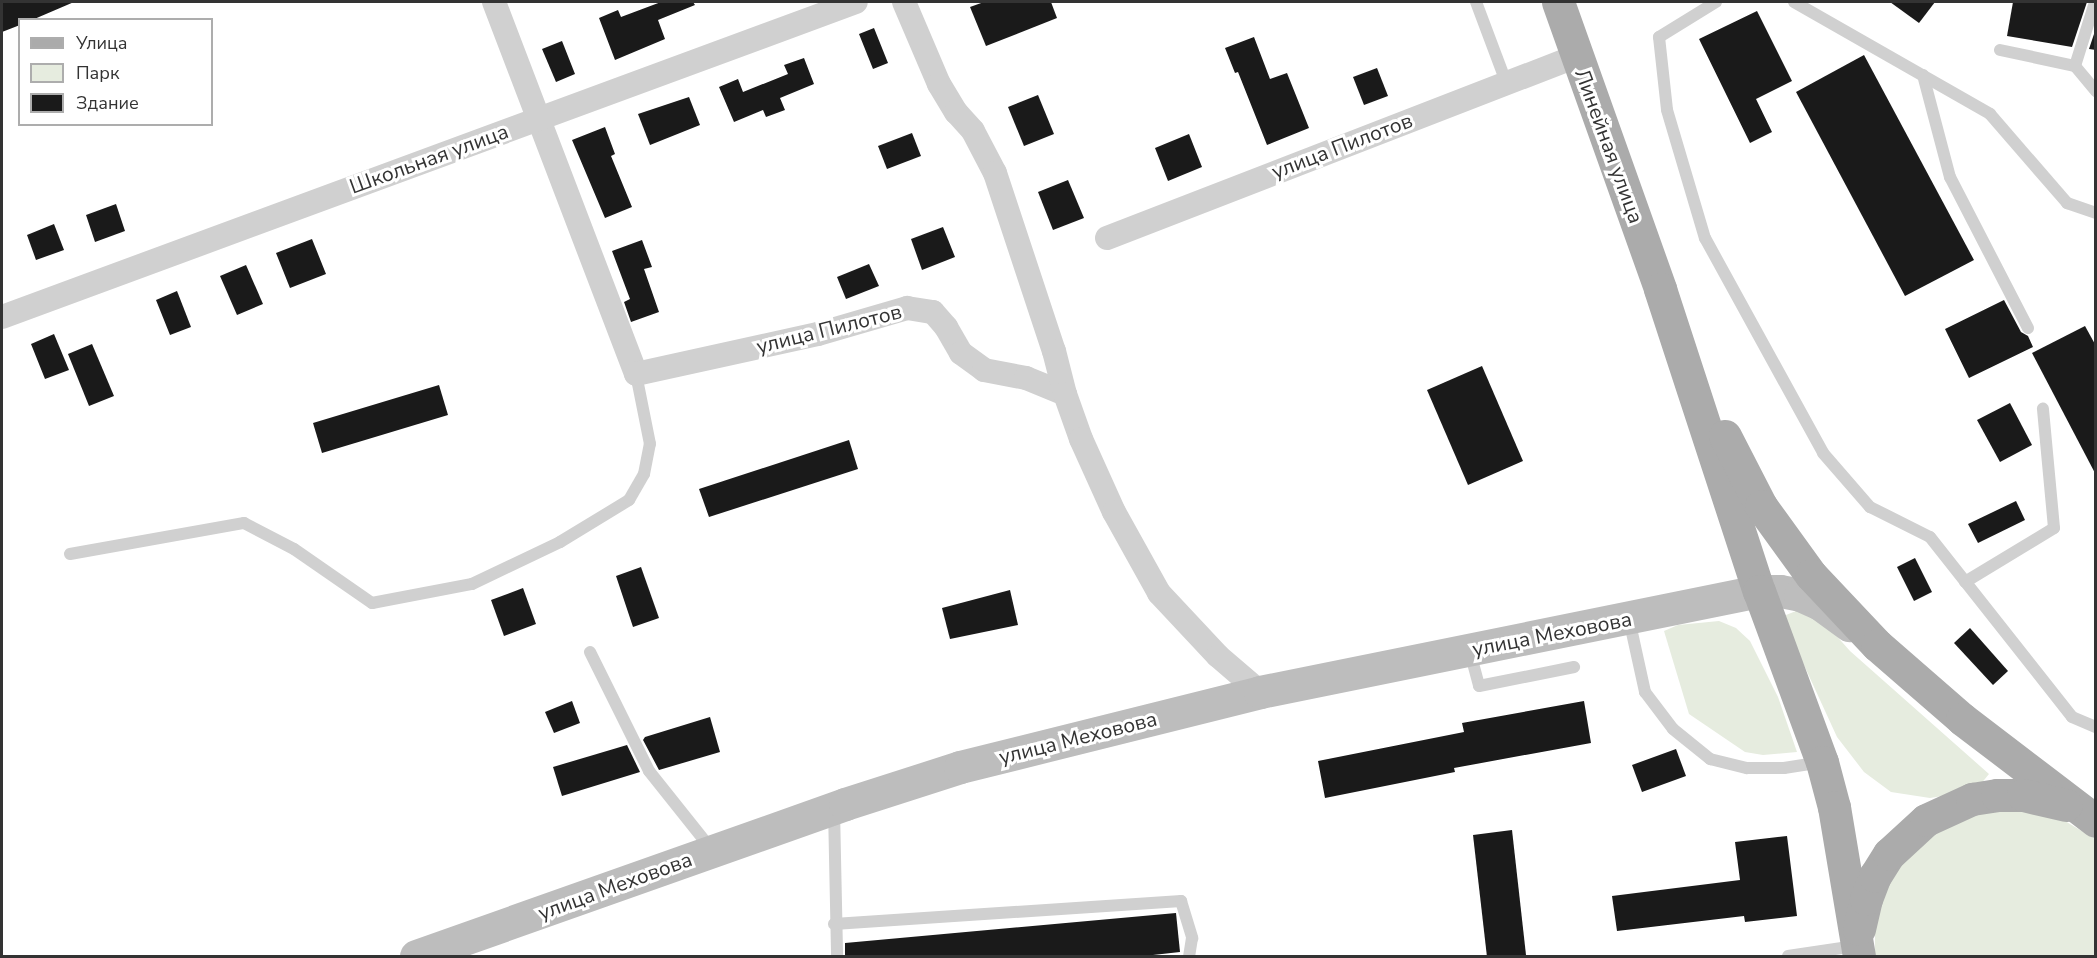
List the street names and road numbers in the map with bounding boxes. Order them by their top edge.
street label: Линейная улица [1569,65,1649,227]
street label: улица Пилотов [1268,108,1416,184]
street label: Школьная улица [346,119,512,199]
street label: улица Пилотов [754,299,904,359]
street label: улица Меховова [1470,606,1634,662]
street label: улица Меховова [996,706,1160,770]
street label: улица Меховова [534,846,696,926]

